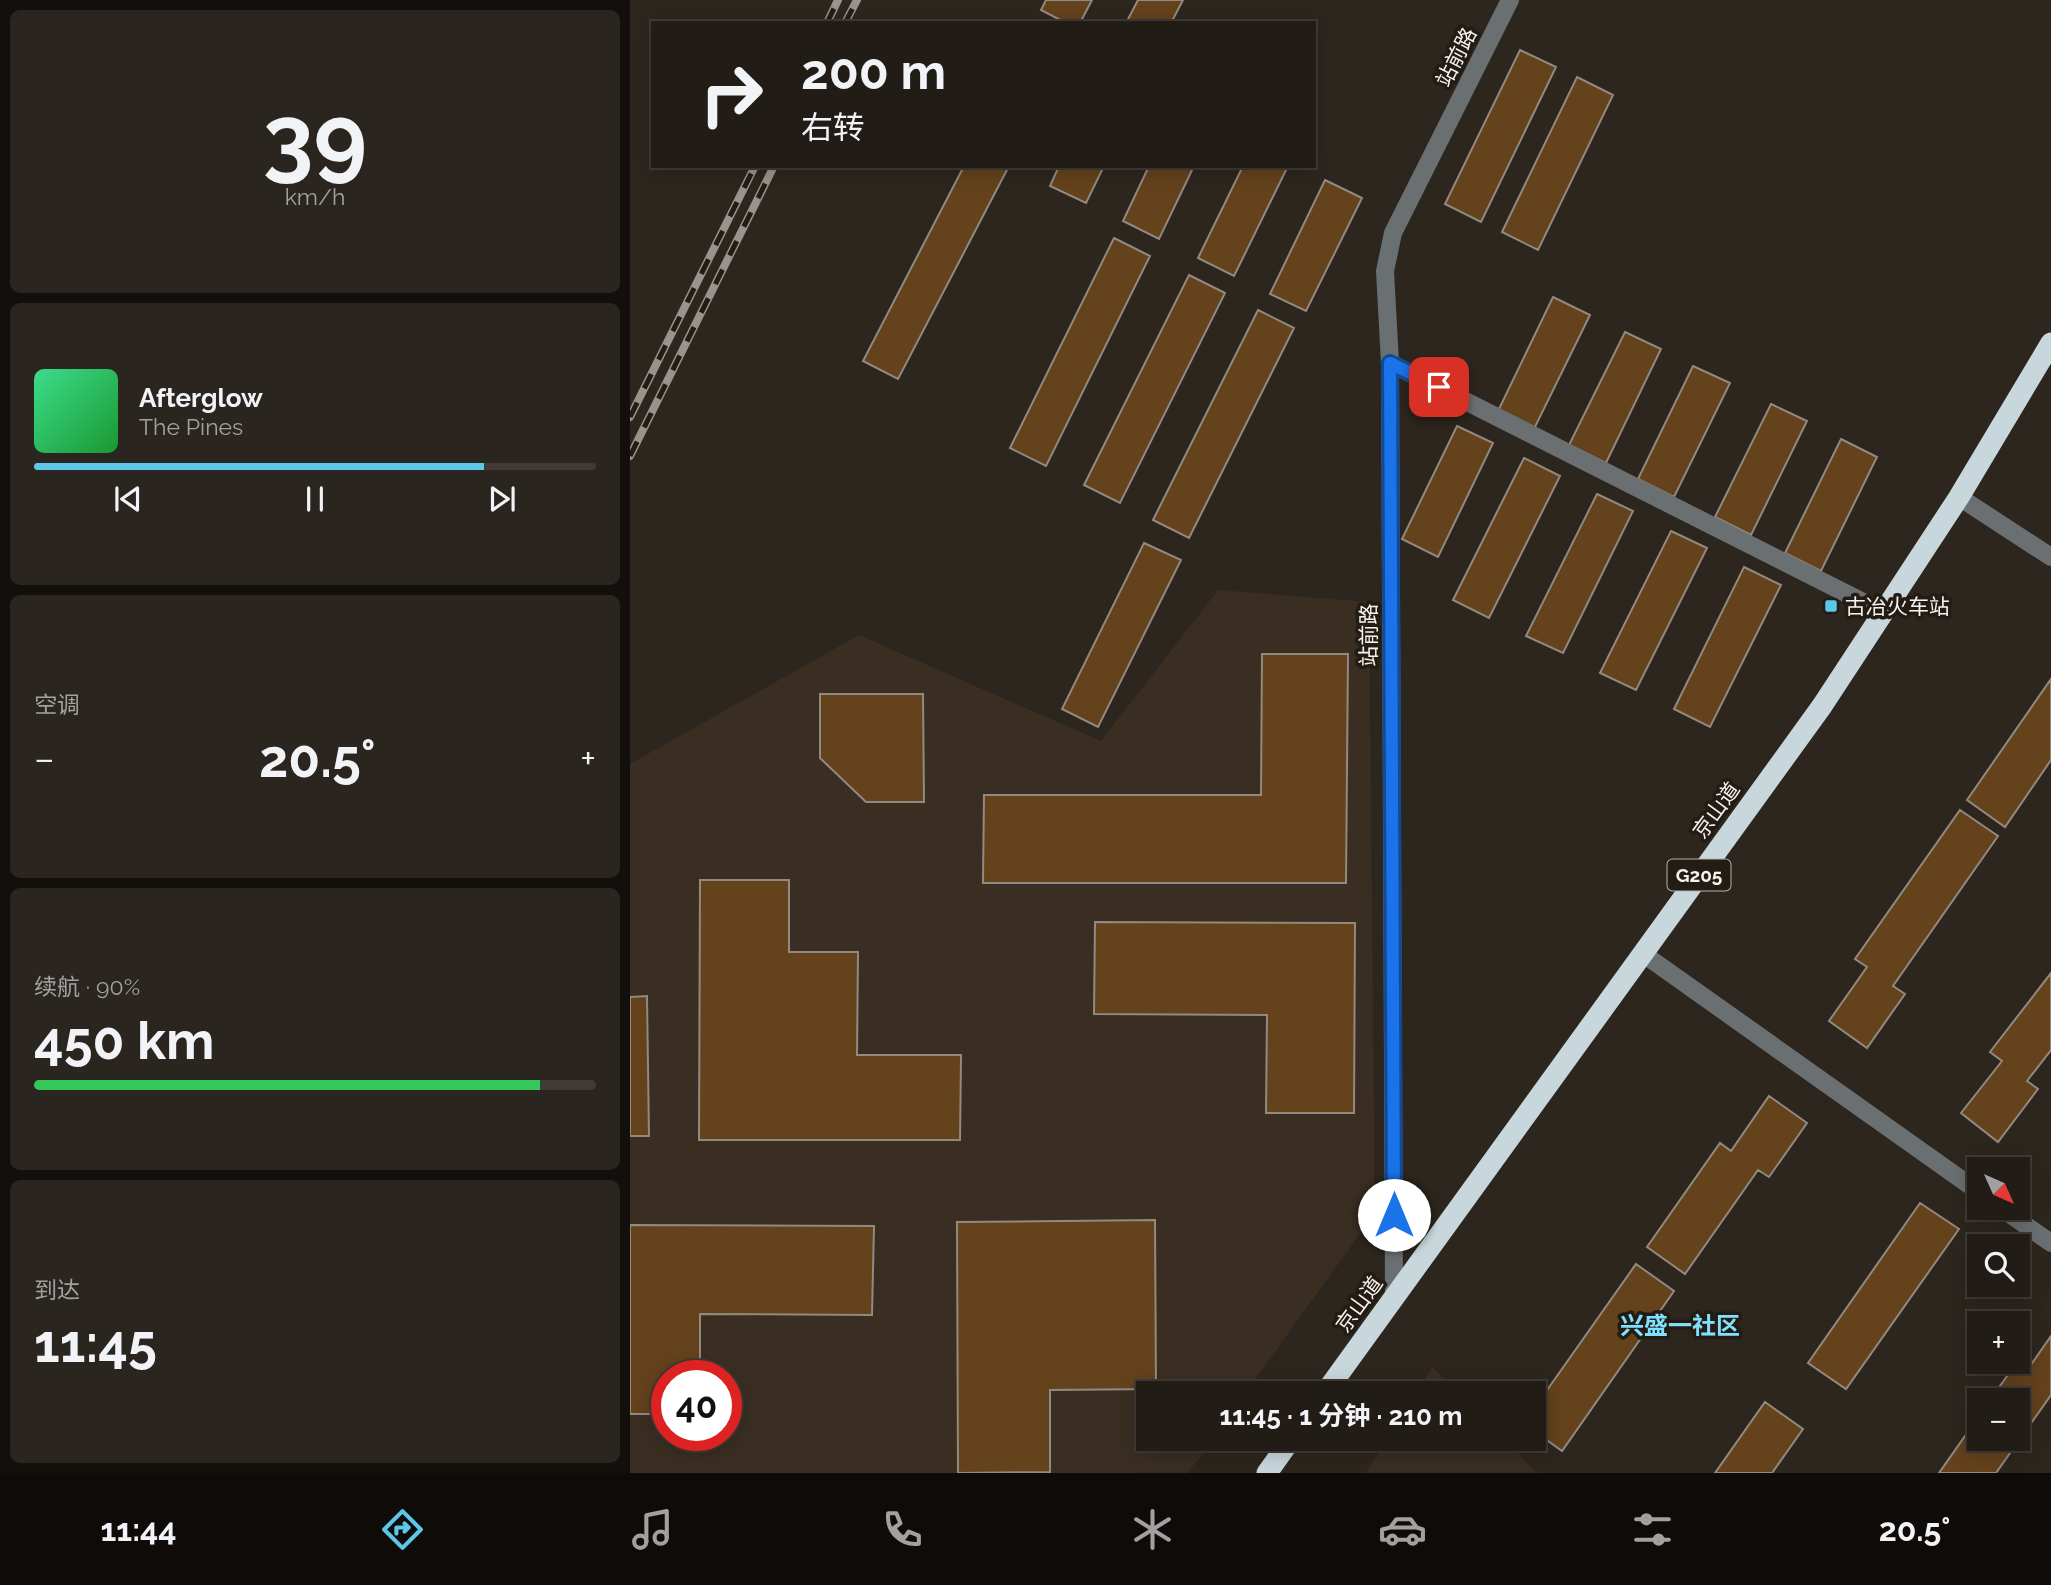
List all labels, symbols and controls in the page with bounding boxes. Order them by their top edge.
street label: 站前路 [1431,23,1481,91]
text: 200 m [801,43,946,100]
icon: right [686,49,777,140]
text: 39 [263,84,367,191]
text: 右转 [801,109,865,146]
text: km/h [285,183,345,210]
pin [1409,357,1469,417]
icon: arrive [1420,368,1458,406]
text: Afterglow [139,383,263,413]
text: The Pines [139,413,243,440]
icon: previous [109,480,147,518]
icon: pause [296,480,334,518]
icon: next [483,480,521,518]
place label: 古冶火车站 [1845,594,1950,619]
marker: 古冶火车站 [1823,598,1839,614]
street label: 站前路 [1356,604,1381,667]
text: 空调 [34,691,80,718]
text: 20.5° [259,728,376,789]
text: − [34,736,54,781]
text: + [580,736,596,781]
street label: 京山道 [1687,777,1745,843]
road number: G205 [1668,860,1730,890]
text: 续航 · 90% [34,973,140,1000]
text: 450 km [34,1010,214,1071]
north arrow [1967,1157,2030,1220]
map controls [1967,1157,2030,1451]
position arrow [1357,1178,1431,1252]
button: search [1967,1234,2030,1297]
street label: 京山道 [1330,1271,1388,1337]
text: 到达 [34,1276,80,1303]
district label: 兴盛一社区 [1620,1311,1740,1340]
button: + [1967,1311,2030,1374]
text: 11:45 [34,1313,157,1374]
speed limit sign: 40 [651,1360,742,1451]
button: − [1967,1388,2030,1451]
text: 11:45 · 1 分钟 · 210 m [1219,1401,1463,1431]
icon: directions [378,1505,427,1554]
icon: music [628,1505,677,1554]
icon: phone [878,1505,927,1554]
icon: climate [1128,1505,1177,1554]
icon: car [1378,1505,1427,1554]
icon: filters [1628,1505,1677,1554]
text: 11:44 [101,1511,177,1548]
text: 20.5° [1879,1511,1950,1548]

